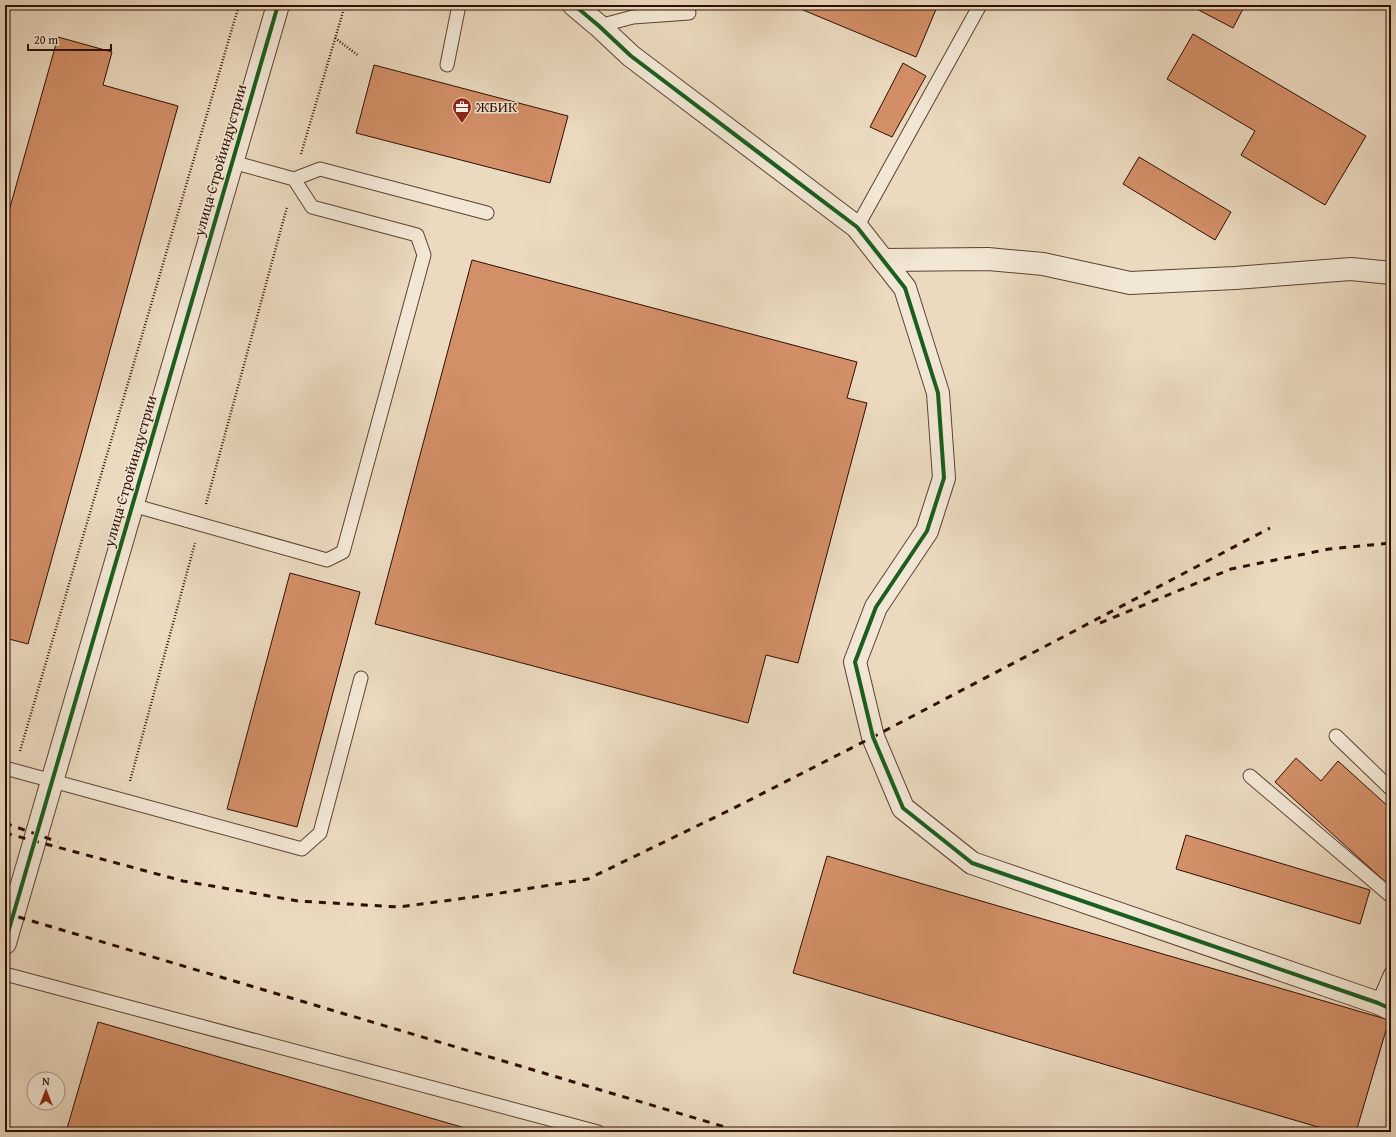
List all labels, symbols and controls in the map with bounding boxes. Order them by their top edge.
scale bar [28,26,111,52]
text: 20 m [34,31,58,48]
street label: улица Стройиндустрии [187,81,251,239]
office icon: ЖБИК [451,96,473,124]
place label: ЖБИК [475,96,518,117]
street label: улица Стройиндустрии [97,392,161,550]
north arrow [26,1071,66,1111]
text: N [42,1073,50,1089]

